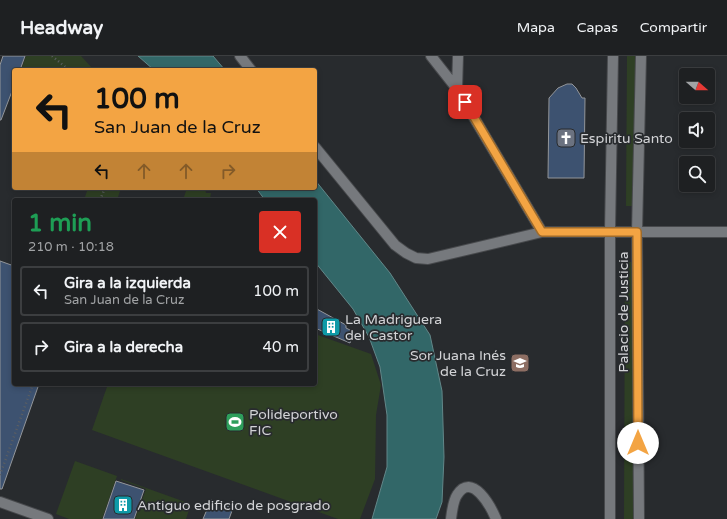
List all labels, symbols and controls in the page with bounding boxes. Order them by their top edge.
text: Headway [20,17,103,39]
text: Mapa [517,19,555,36]
text: Capas [577,19,618,36]
text: Compartir [640,19,707,36]
north arrow [679,68,715,104]
map controls [679,68,715,192]
text: 100 m [94,82,180,116]
icon: left [28,84,80,136]
pin [448,85,482,119]
icon: arrive [454,91,476,113]
button: sound [679,112,715,148]
text: San Juan de la Cruz [94,116,261,138]
church icon: Espiritu Santo [555,127,577,149]
place label: Espiritu Santo [580,130,673,147]
button: search [679,156,715,192]
icon: left [91,160,113,182]
icon: ahead [133,160,155,182]
icon: ahead [175,160,197,182]
icon: right [217,160,239,182]
text: 1 min [28,209,92,238]
button: close [259,211,301,253]
text: 210 m · 10:18 [28,239,114,255]
street label: Palacio de Justicia [615,251,632,373]
text: Gira a la izquierda [64,274,191,292]
icon: left [30,280,52,302]
text: 100 m [253,282,299,300]
text: San Juan de la Cruz [64,292,184,308]
place label: La Madriguera del Castor [345,311,442,344]
building icon: La Madriguera del Castor [320,316,342,338]
icon: right [30,336,52,358]
text: Gira a la derecha [64,338,183,356]
text: 40 m [262,338,299,356]
place label: Sor Juana Inés de la Cruz [410,347,506,380]
school or university icon: Sor Juana Inés de la Cruz [509,352,531,374]
place label: Polideportivo FIC [249,406,338,439]
sports icon: Polideportivo FIC [224,411,246,433]
position arrow [617,422,659,464]
building icon: Antiguo edificio de posgrado [112,494,134,516]
place label: Antiguo edificio de posgrado [137,497,330,514]

